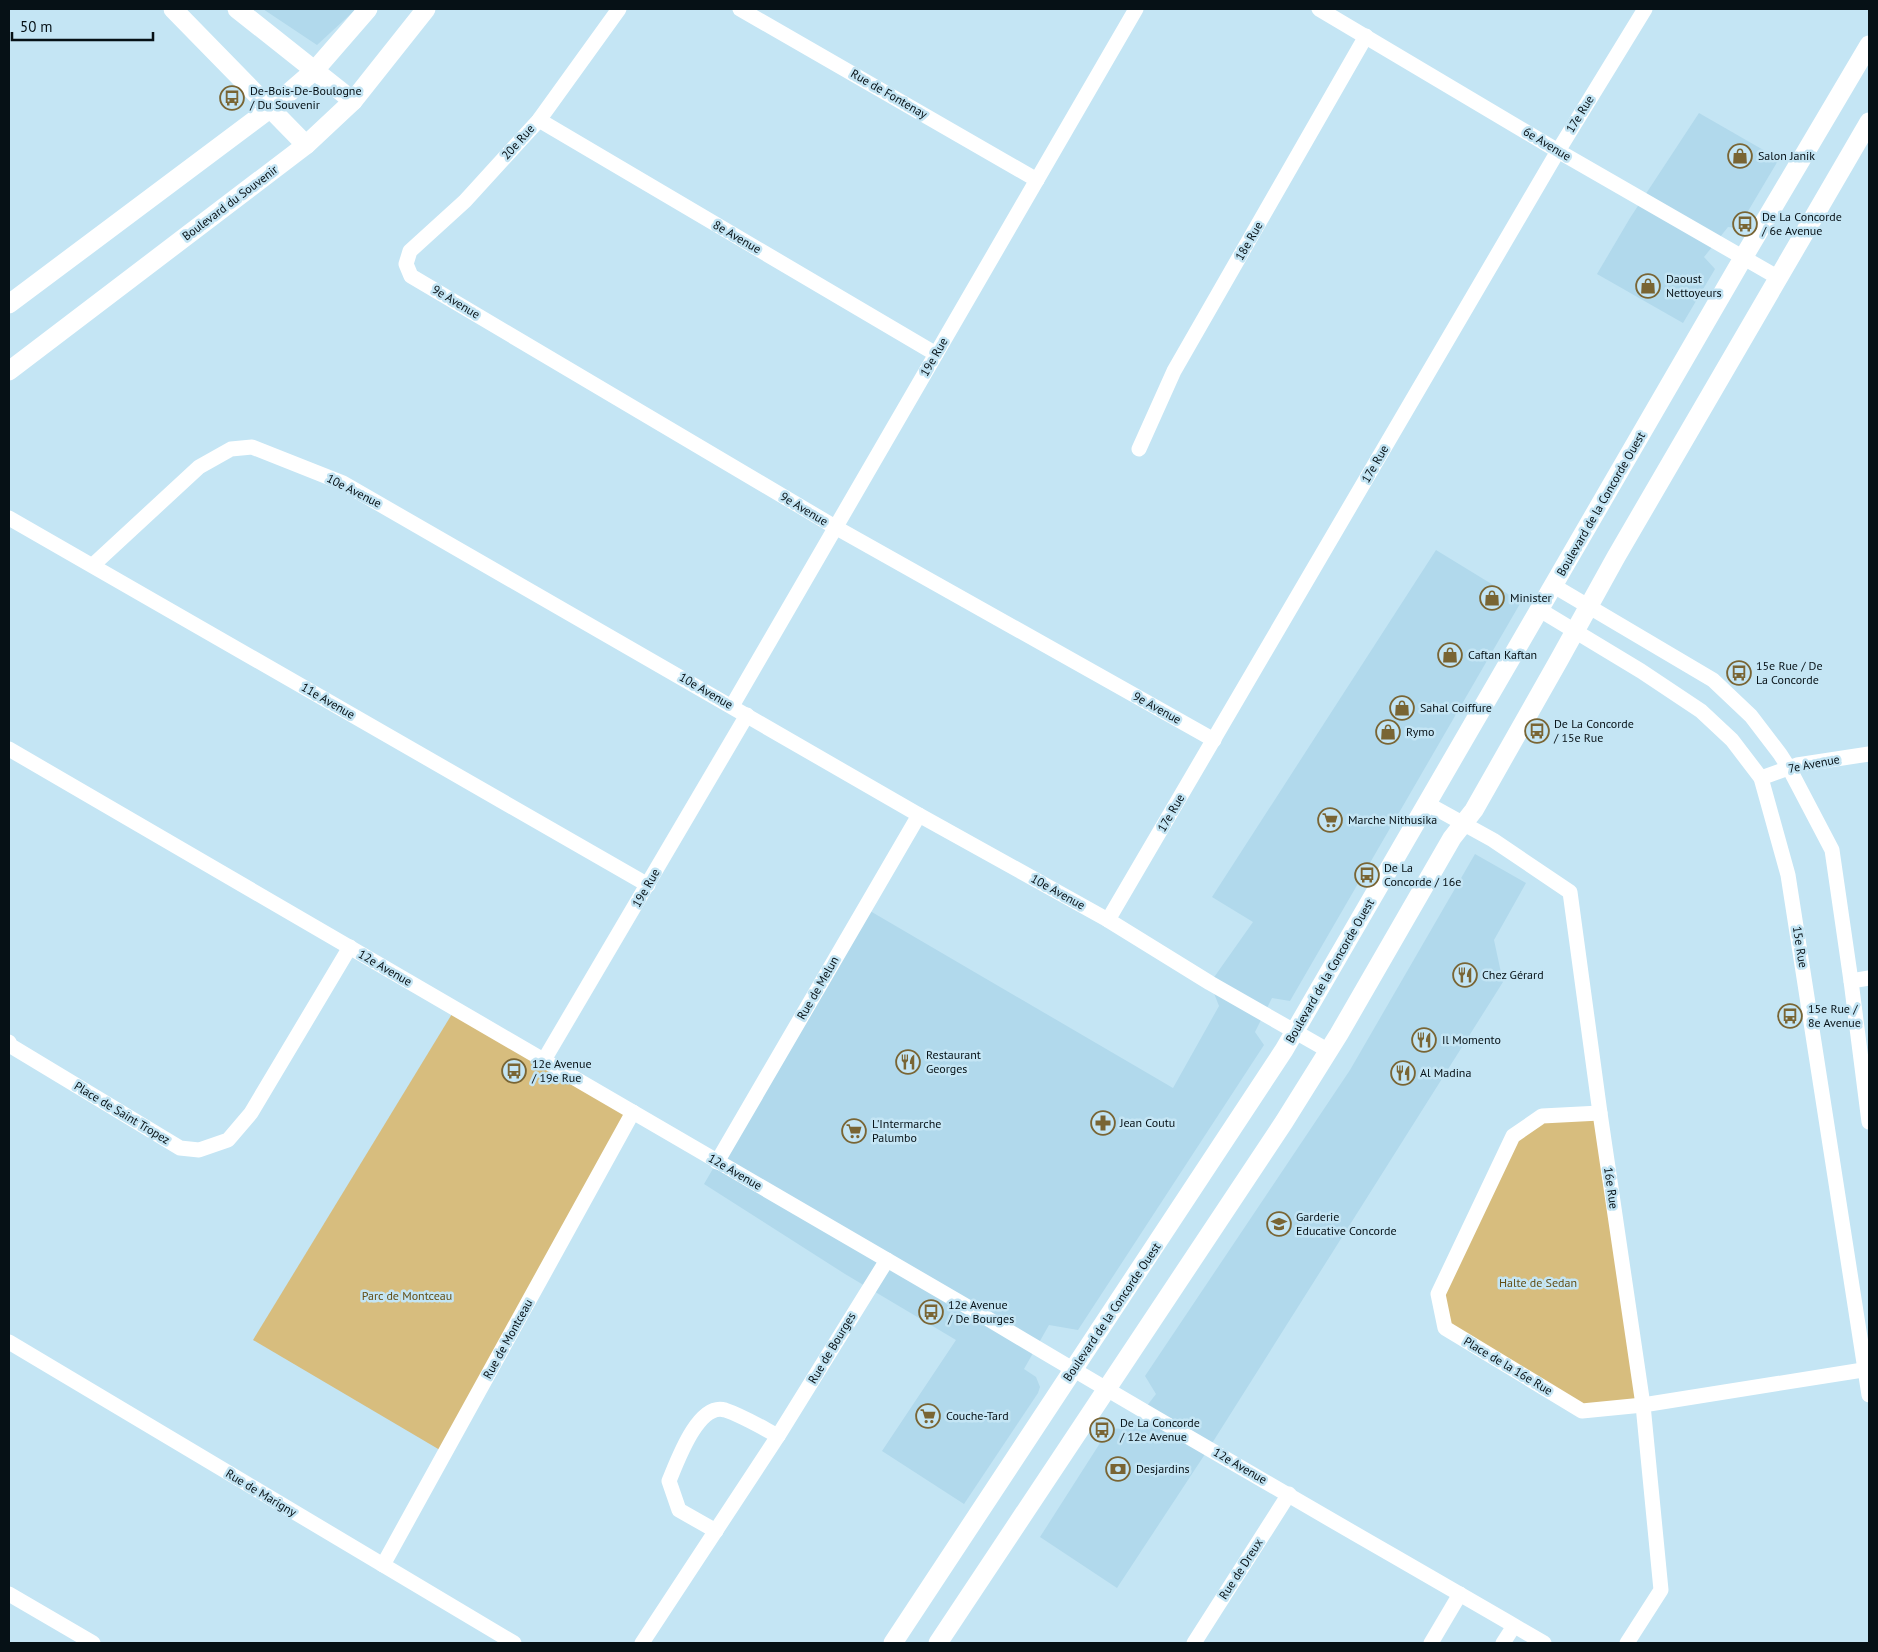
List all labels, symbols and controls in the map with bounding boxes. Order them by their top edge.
scale bar [12,10,154,42]
text: 50 m [20,17,53,36]
street label: Rue de Fontenay [848,66,931,122]
place label: De-Bois-De-Boulogne / Du Souvenir [249,83,362,112]
bus stop icon: De-Bois-De-Boulogne / Du Souvenir [219,85,245,111]
street label: 17e Rue [1562,92,1597,135]
street label: 20e Rue [498,121,537,162]
street label: 6e Avenue [1521,124,1574,164]
shop icon: Salon Janik [1727,143,1753,169]
place label: Salon Janik [1758,148,1815,163]
street label: Boulevard du Souvenir [179,162,280,243]
place label: De La Concorde / 6e Avenue [1761,209,1842,238]
bus stop icon: De La Concorde / 6e Avenue [1732,211,1758,237]
street label: 8e Avenue [711,217,764,256]
street label: 18e Rue [1232,219,1266,263]
place label: Daoust Nettoyeurs [1666,271,1722,300]
shop icon: Daoust Nettoyeurs [1635,273,1661,299]
street label: 9e Avenue [430,282,483,322]
street label: 19e Rue [917,335,951,379]
street label: Boulevard de la Concorde Ouest [1553,429,1648,578]
street label: 17e Rue [1358,442,1391,485]
street label: 10e Avenue [324,470,384,511]
street label: 9e Avenue [778,489,831,529]
shop icon: Minister [1479,585,1505,611]
place label: Minister [1510,590,1552,605]
shop icon: Caftan Kaftan [1437,642,1463,668]
place label: Caftan Kaftan [1468,647,1537,662]
place label: 15e Rue / De La Concorde [1756,658,1823,687]
bus stop icon: 15e Rue / De La Concorde [1726,660,1752,686]
street label: 10e Avenue [677,669,736,712]
street label: 11e Avenue [299,679,358,722]
street label: 9e Avenue [1130,688,1184,727]
shop icon: Sahal Coiffure [1389,695,1415,721]
place label: Sahal Coiffure [1420,700,1492,715]
place label: De La Concorde / 15e Rue [1553,716,1634,745]
bus stop icon: De La Concorde / 15e Rue [1524,718,1550,744]
shop icon: Rymo [1375,719,1401,745]
place label: Rymo [1406,724,1435,739]
street label: 7e Avenue [1787,751,1841,776]
street label: 17e Rue [1154,791,1187,834]
supermarket icon: Marche Nithusika [1317,807,1343,833]
place label: Marche Nithusika [1348,812,1437,827]
place label: De La Concorde / 16e [1384,860,1461,889]
bus stop icon: De La Concorde / 16e [1354,862,1380,888]
street label: 19e Rue [629,866,663,910]
street label: 10e Avenue [1029,871,1088,913]
street label: Boulevard de la Concorde Ouest [1282,896,1377,1045]
street label: 15e Rue [1790,925,1811,969]
street label: 12e Avenue [356,946,415,989]
street label: Rue de Melun [793,953,842,1022]
restaurant icon: Chez Gérard [1452,962,1478,988]
place label: Chez Gérard [1482,967,1544,982]
place label: 15e Rue / 8e Avenue [1808,1001,1861,1030]
bus stop icon: 15e Rue / 8e Avenue [1777,1003,1803,1029]
restaurant icon: Il Momento [1411,1027,1437,1053]
place label: Il Momento [1442,1032,1501,1047]
place label: Restaurant Georges [926,1047,981,1076]
restaurant icon: Restaurant Georges [895,1049,921,1075]
place label: 12e Avenue / 19e Rue [531,1056,591,1085]
bus stop icon: 12e Avenue / 19e Rue [501,1058,527,1084]
restaurant icon: Al Madina [1390,1060,1416,1086]
place label: Al Madina [1420,1065,1471,1080]
street label: Place de Saint Tropez [72,1078,173,1147]
pharmacy icon: Jean Coutu [1090,1110,1116,1136]
place label: Jean Coutu [1119,1115,1175,1130]
place label: L'Intermarche Palumbo [872,1116,941,1145]
supermarket icon: L'Intermarche Palumbo [841,1118,867,1144]
street label: 12e Avenue [706,1150,765,1193]
street label: 16e Rue [1601,1166,1622,1210]
place label: Garderie Educative Concorde [1296,1209,1397,1238]
school or university icon: Garderie Educative Concorde [1266,1211,1292,1237]
street label: Boulevard de la Concorde Ouest [1060,1240,1164,1384]
park label: Halte de Sedan [1499,1275,1577,1290]
park label: Parc de Montceau [362,1288,452,1303]
street label: Rue de Montceau [480,1296,536,1381]
place label: 12e Avenue / De Bourges [947,1297,1014,1326]
bus stop icon: 12e Avenue / De Bourges [918,1299,944,1325]
street label: Rue de Bourges [805,1310,859,1386]
street label: Place de la 16e Rue [1461,1333,1555,1398]
supermarket icon: Couche-Tard [915,1403,941,1429]
place label: Couche-Tard [946,1408,1009,1423]
place label: De La Concorde / 12e Avenue [1119,1415,1200,1444]
bus stop icon: De La Concorde / 12e Avenue [1089,1417,1115,1443]
street label: 12e Avenue [1211,1444,1270,1487]
bank icon: Desjardins [1105,1456,1131,1482]
place label: Desjardins [1136,1461,1190,1476]
street label: Rue de Marigny [223,1466,300,1520]
street label: Rue de Dreux [1215,1536,1266,1602]

